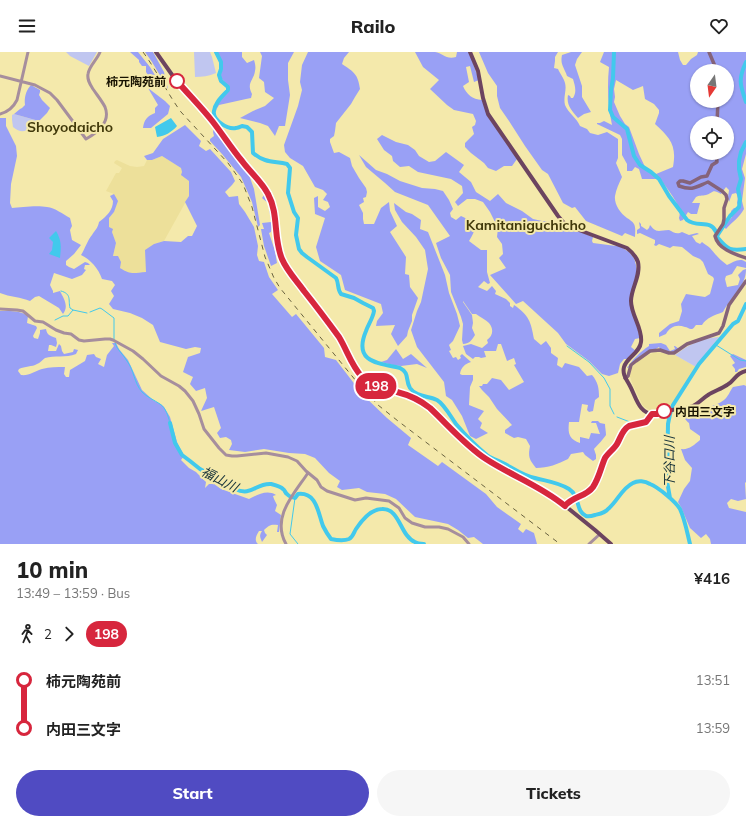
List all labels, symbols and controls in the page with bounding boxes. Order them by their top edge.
icon: menu [16,15,38,37]
text: Railo [351,15,395,38]
icon: heart [708,15,730,37]
north arrow [690,64,734,108]
map controls [690,64,734,160]
marker: 柿元陶苑前 [169,73,185,89]
place label: 柿元陶苑前 [106,74,166,89]
button: locate [690,116,734,160]
district label: Shoyodaicho [27,118,113,136]
district label: Kamitaniguchicho [466,216,586,234]
line badge: 198 [353,373,399,399]
text: 198 [363,377,389,395]
marker: 内田三文字 [656,403,672,419]
place label: 内田三文字 [675,404,735,419]
water label: 下谷口川 [661,434,677,488]
water label: 福山川 [199,463,243,496]
text: 10 min [16,556,88,584]
text: ¥416 [694,569,730,588]
text: 13:49 – 13:59 · Bus [16,585,130,601]
icon: walk [16,623,38,645]
icon: forward [58,623,80,645]
text: 198 [94,625,119,643]
text: 2 [44,626,52,642]
text: 柿元陶苑前 [46,672,121,691]
text: 13:51 [696,672,730,688]
text: 内田三文字 [46,720,121,739]
text: 13:59 [696,720,730,736]
button: Start [16,770,369,816]
button: Tickets [377,770,730,816]

